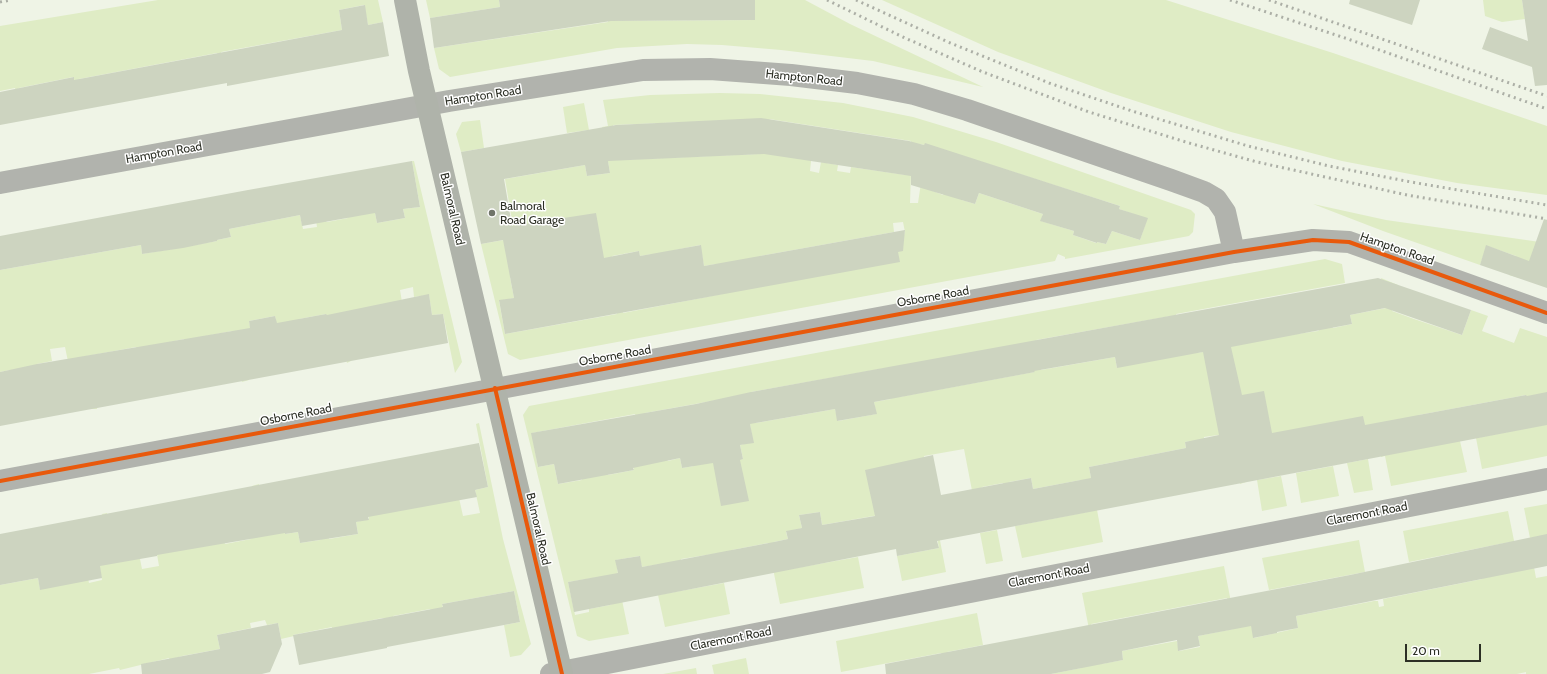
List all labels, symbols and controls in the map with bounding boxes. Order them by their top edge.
street label: Hampton Road [765,67,843,89]
street label: Hampton Road [444,83,522,109]
street label: Hampton Road [125,139,203,167]
street label: Balmoral Road [437,171,467,247]
place label: Balmoral Road Garage [500,199,564,227]
marker: Balmoral Road Garage [487,208,497,218]
street label: Hampton Road [1358,230,1436,268]
street label: Osborne Road [896,284,970,310]
street label: Osborne Road [578,343,652,369]
street label: Osborne Road [259,401,333,429]
street label: Balmoral Road [523,491,553,567]
street label: Claremont Road [1325,499,1409,529]
street label: Claremont Road [1007,561,1091,591]
street label: Claremont Road [689,624,773,654]
scale bar [1407,636,1483,662]
text: 20 m [1412,643,1440,658]

